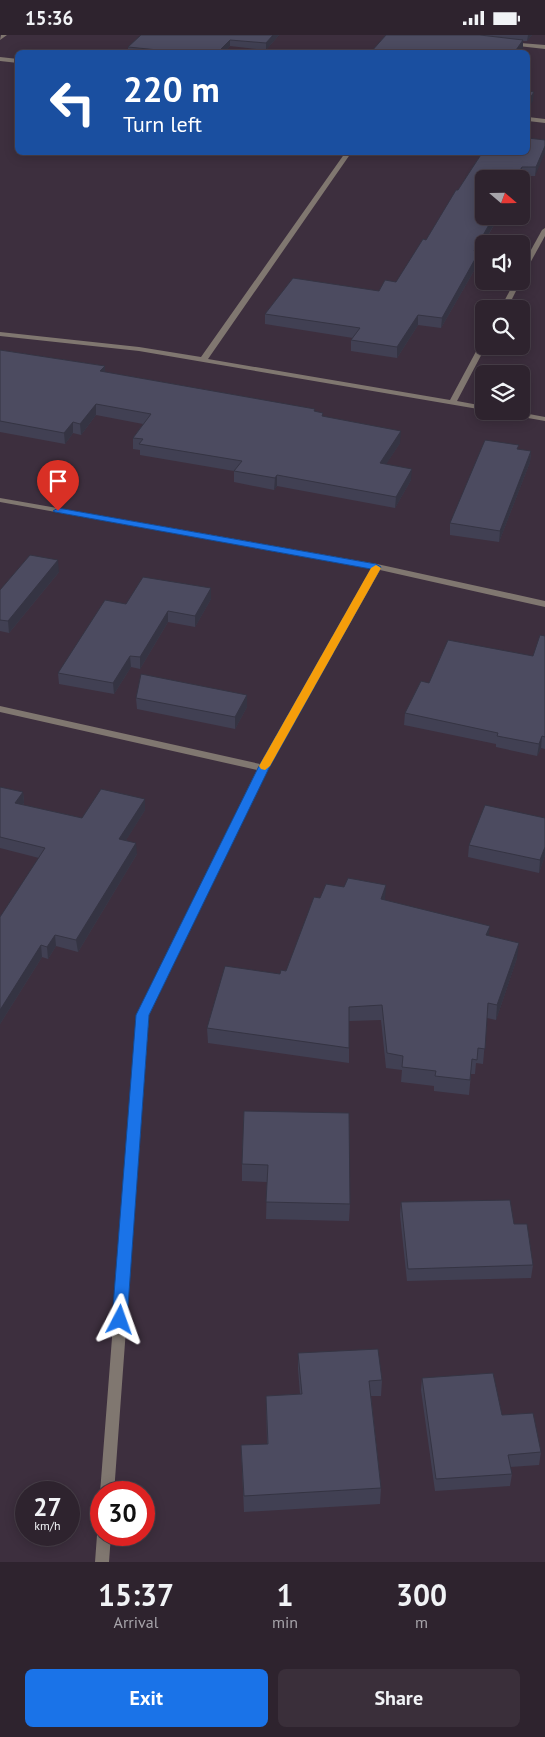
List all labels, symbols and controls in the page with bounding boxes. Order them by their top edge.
text: 15:36 [25,6,73,30]
text: 220 m [123,66,220,112]
icon: left [40,70,105,135]
text: Turn left [123,110,202,138]
north arrow [475,170,530,225]
map controls [475,170,530,420]
button: sound [475,235,530,290]
button: search [475,300,530,355]
button: layers [475,365,530,420]
pin [37,460,79,511]
icon: arrive [44,467,72,495]
position arrow [93,1293,145,1345]
speed limit sign: 30 [90,1481,155,1546]
text: 27 [33,1491,62,1523]
text: km/h [34,1518,61,1533]
text: 15:37 [98,1575,174,1614]
text: 1 [277,1575,294,1614]
text: 300 [396,1575,447,1614]
text: Arrival [114,1612,158,1632]
text: min [272,1612,298,1632]
text: m [415,1612,428,1632]
button: Exit [25,1669,268,1727]
button: Share [278,1669,520,1727]

